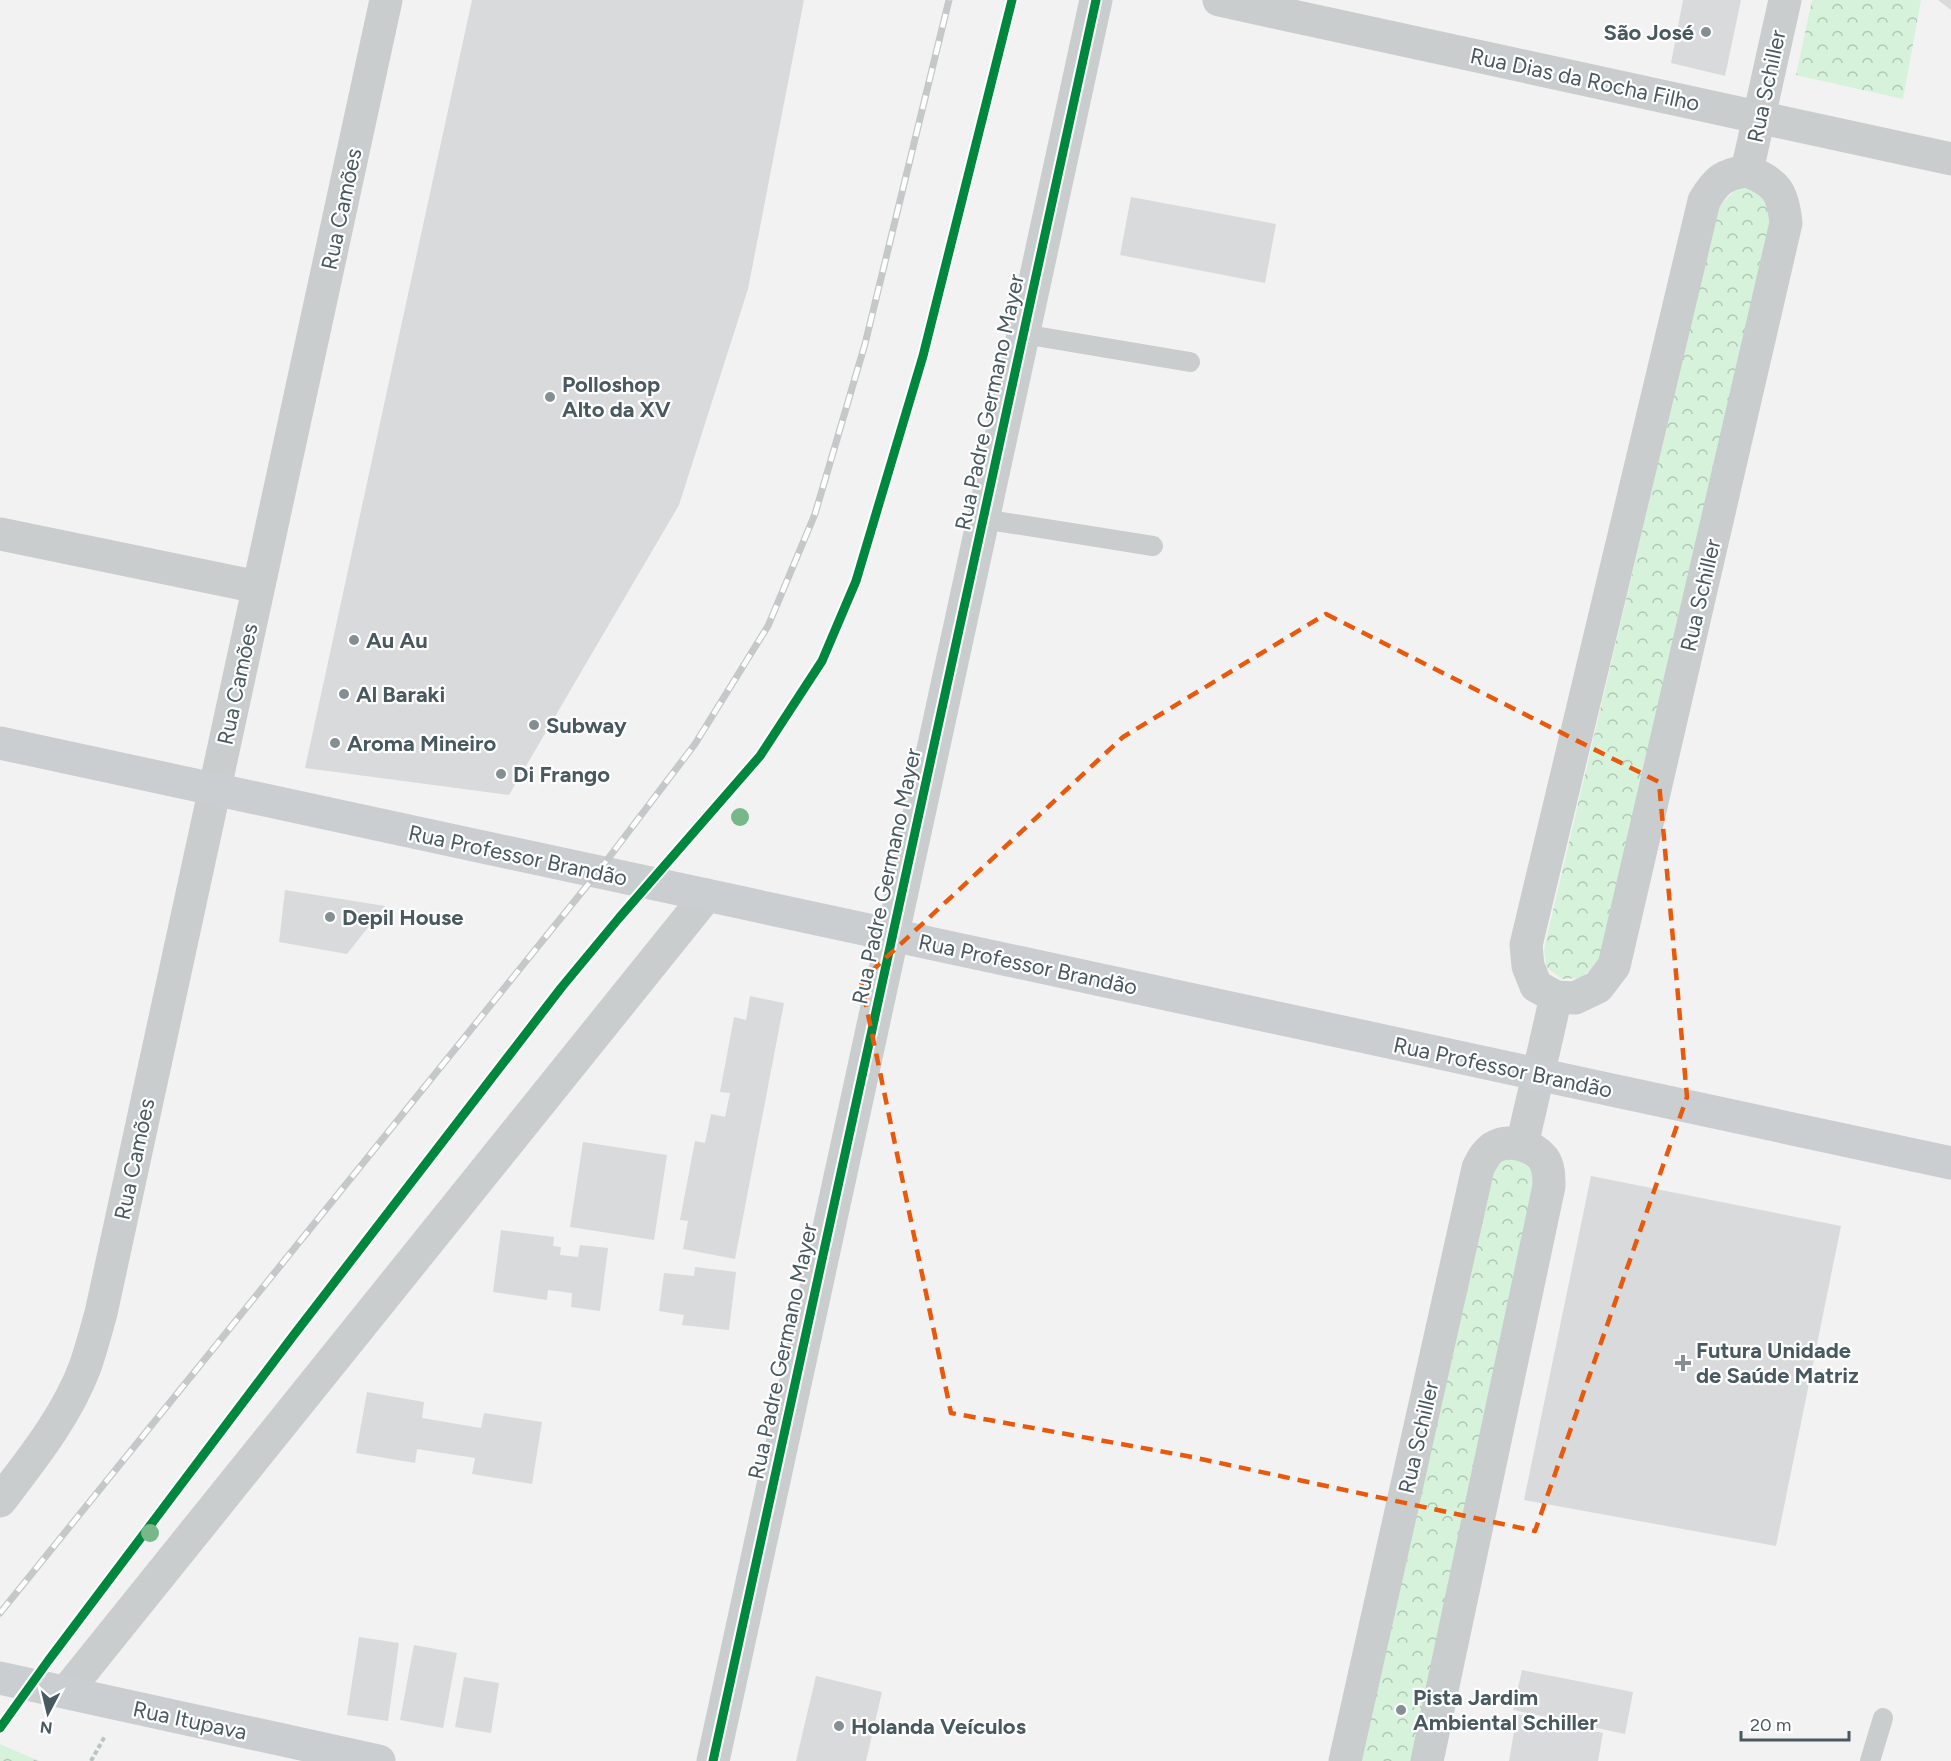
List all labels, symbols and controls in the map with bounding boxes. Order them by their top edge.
place label: São José [1604,19,1694,46]
marker: São José [1699,25,1713,39]
street label: Rua Schiller [1741,27,1792,145]
street label: Rua Dias da Rocha Filho [1468,42,1702,117]
street label: Rua Camões [315,146,368,272]
street label: Rua Padre Germano Mayer [949,271,1030,533]
place label: Polloshop Alto da XV [562,371,671,423]
marker: Polloshop Alto da XV [543,390,557,404]
street label: Rua Schiller [1674,536,1727,654]
street label: Rua Camões [211,621,264,747]
place label: Au Au [366,627,428,654]
marker: Au Au [347,633,361,647]
place label: Al Baraki [356,681,445,708]
marker: Al Baraki [337,687,351,701]
place label: Subway [546,712,627,739]
marker: Subway [527,718,541,732]
place label: Aroma Mineiro [347,730,496,757]
marker: Aroma Mineiro [328,736,342,750]
street label: Rua Padre Germano Mayer [846,745,927,1007]
place label: Di Frango [513,761,610,788]
marker: Di Frango [494,767,508,781]
street label: Rua Professor Brandão [406,819,630,892]
place label: Depil House [342,904,463,931]
marker: Depil House [323,910,337,924]
street label: Rua Professor Brandão [916,928,1140,1001]
street label: Rua Professor Brandão [1391,1031,1615,1104]
street label: Rua Camões [108,1096,161,1222]
street label: Rua Padre Germano Mayer [742,1220,823,1482]
place label: Futura Unidade de Saúde Matriz [1696,1337,1859,1389]
marker: Futura Unidade de Saúde Matriz [1674,1354,1692,1372]
street label: Rua Schiller [1392,1378,1445,1496]
north arrow [18,1683,78,1743]
place label: Pista Jardim Ambiental Schiller [1413,1684,1598,1736]
street label: Rua Itupava [130,1695,249,1746]
marker: Pista Jardim Ambiental Schiller [1394,1703,1408,1717]
scale bar [1741,1704,1849,1742]
place label: Holanda Veículos [851,1713,1026,1740]
text: 20 m [1750,1714,1791,1736]
text: N [39,1717,54,1738]
marker: Holanda Veículos [832,1719,846,1733]

